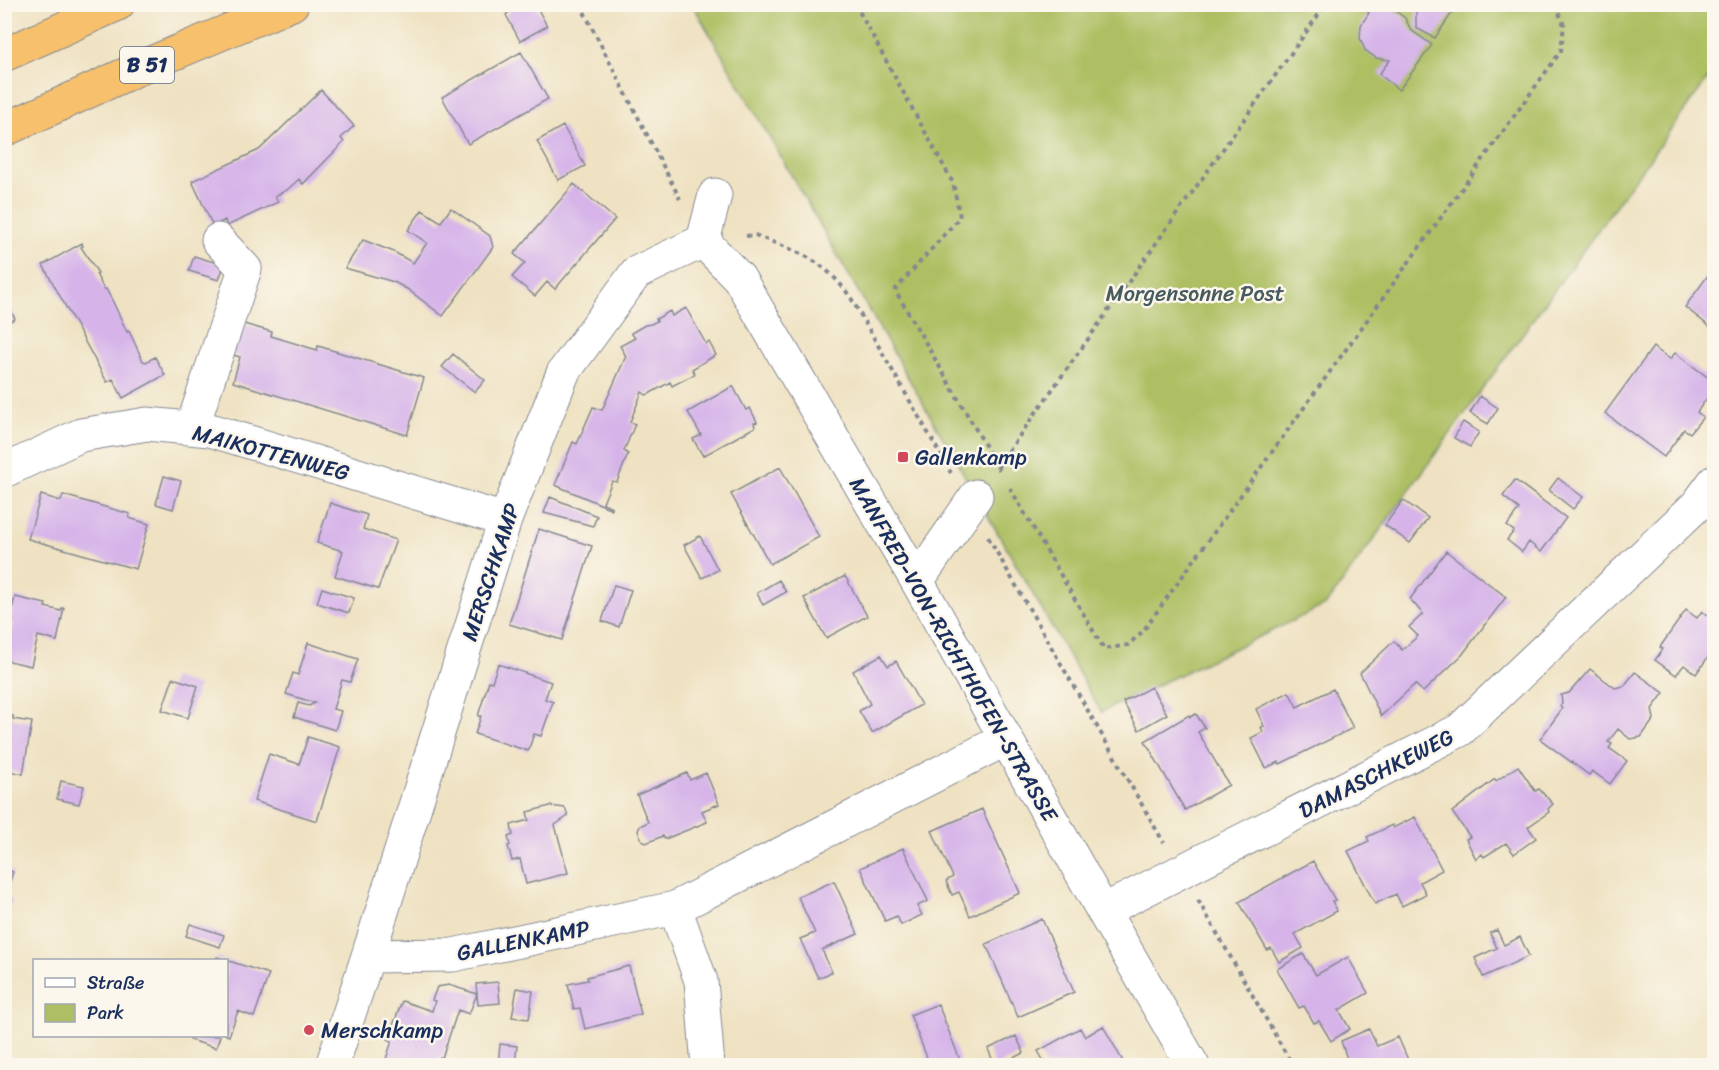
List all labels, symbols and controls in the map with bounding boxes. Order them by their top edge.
road number: B 51 [120,47,174,83]
park label: Morgensonne Post [1106,274,1285,313]
street label: MAIKOTTENWEG [188,413,354,492]
place label: Gallenkamp [915,438,1027,477]
marker: Gallenkamp [896,450,910,464]
street label: MANFRED-VON-RICHTHOFEN-STRASSE [838,469,1070,831]
street label: MERSCHKAMP [450,498,531,646]
street label: DAMASCHKEWEG [1292,717,1461,829]
street label: GALLENKAMP [453,908,594,972]
legend [33,959,228,1037]
text: Straße [87,967,144,999]
text: Park [87,997,124,1029]
place label: Merschkamp [321,1011,444,1050]
marker: Merschkamp [302,1023,316,1037]

